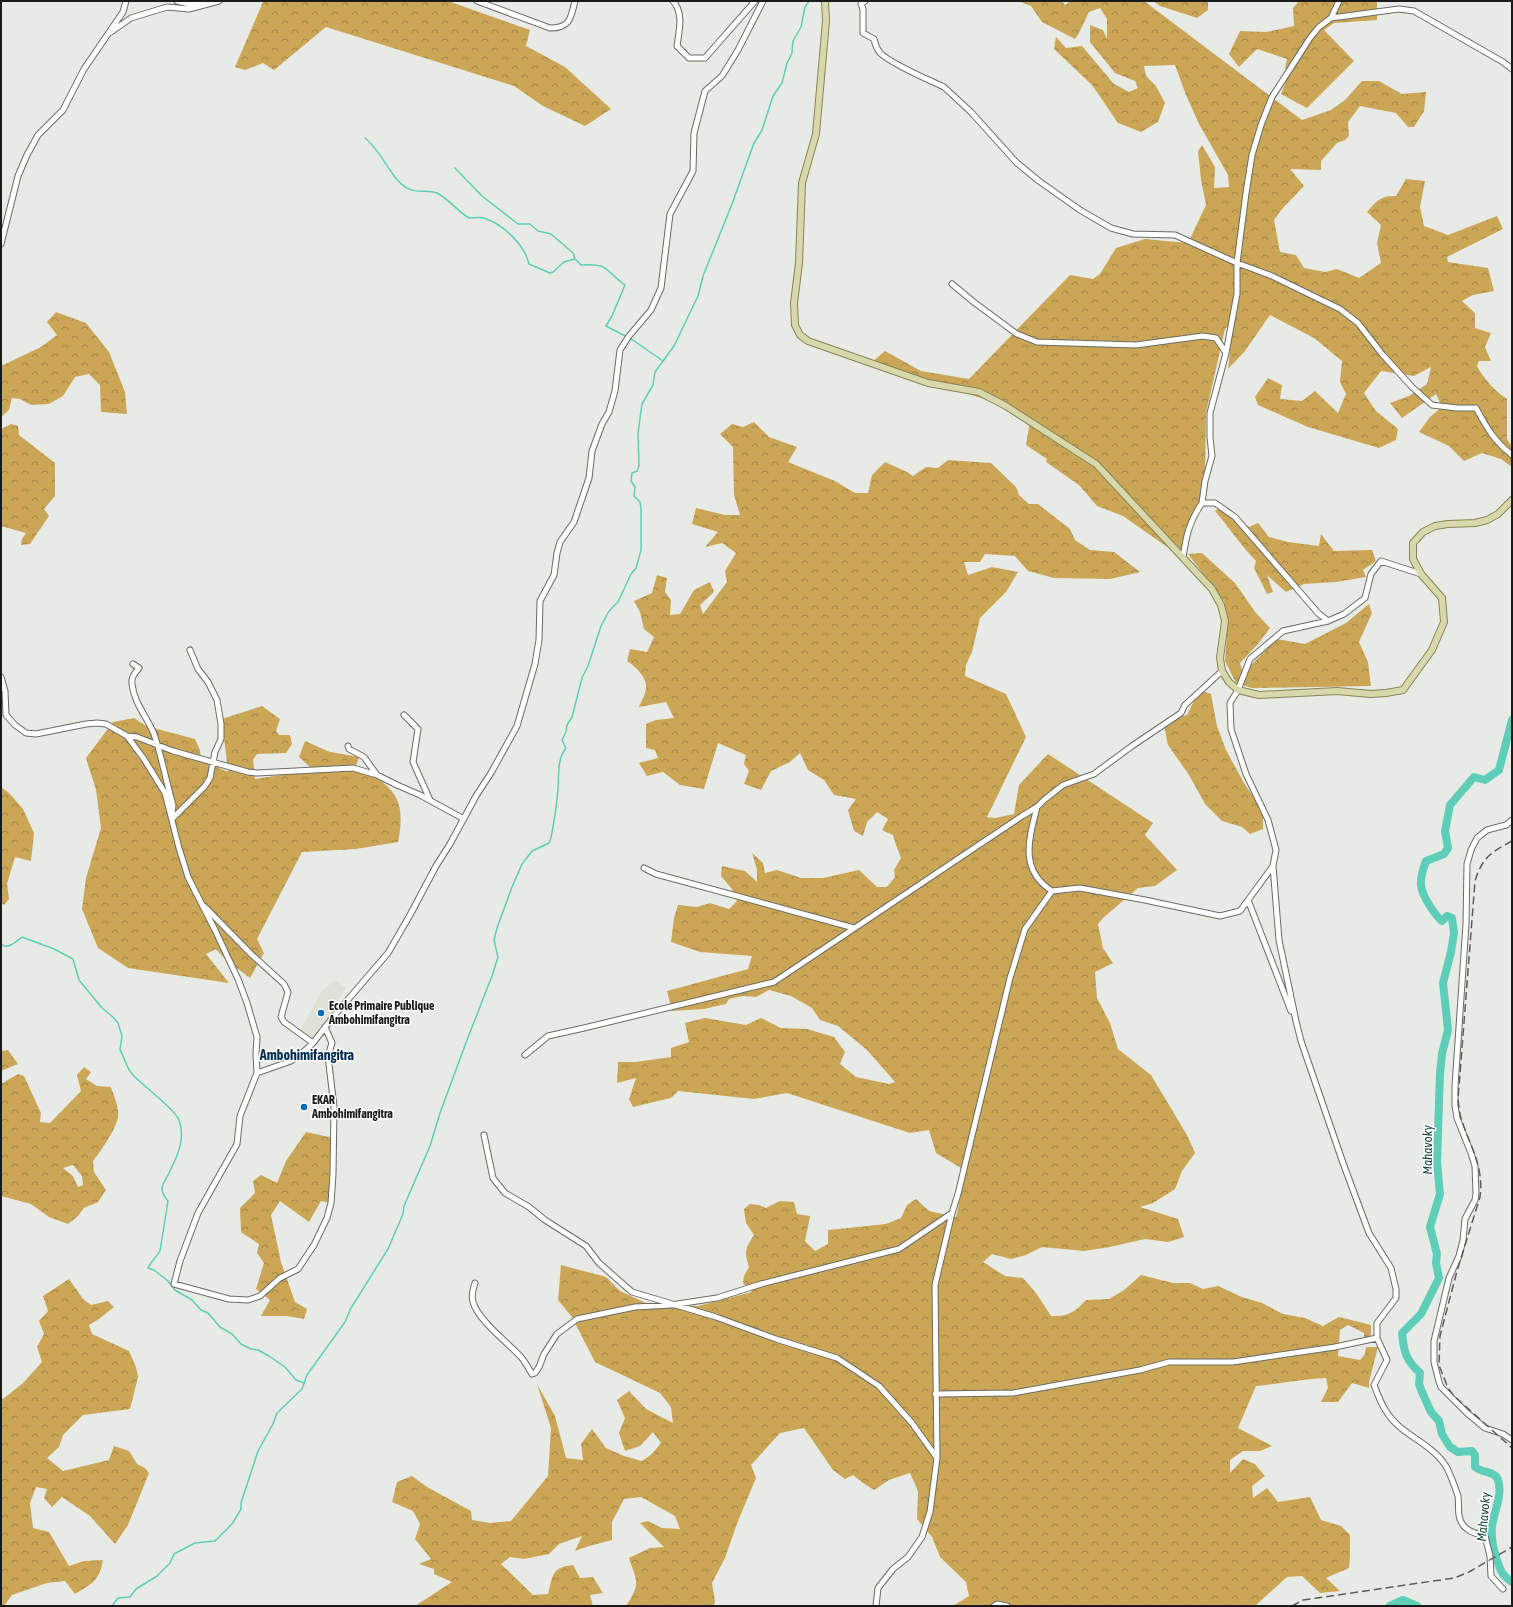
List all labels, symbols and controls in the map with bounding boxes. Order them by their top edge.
place label: Ecole Primaire Publique Ambohimifangitra [328,999,435,1027]
marker: Ecole Primaire Publique Ambohimifangitra [316,1008,326,1018]
district label: Ambohimifangitra [259,1047,355,1063]
place label: EKAR Ambohimifangitra [311,1093,393,1121]
marker: EKAR Ambohimifangitra [299,1102,309,1112]
water label: Mahavoky [1420,1125,1435,1175]
water label: Mahavoky [1474,1491,1493,1542]

